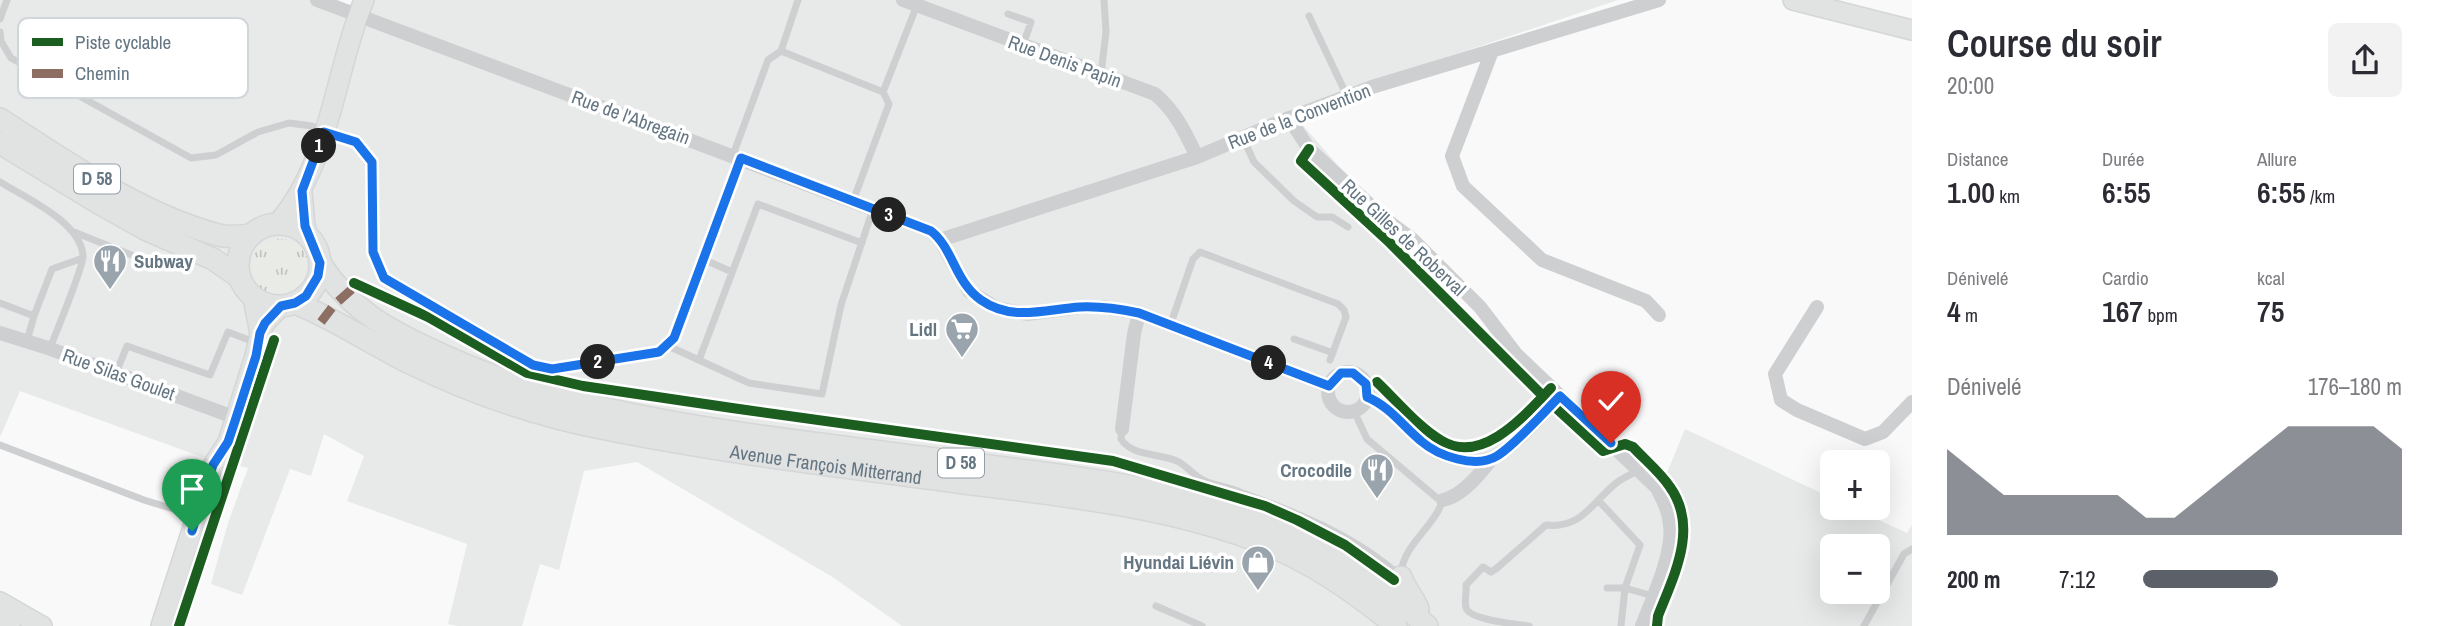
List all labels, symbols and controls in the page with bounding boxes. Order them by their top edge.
legend [18,18,248,98]
text: Course du soir [1947,18,2162,69]
button: share [2328,23,2402,97]
street label: Rue Denis Papin [1005,28,1125,94]
text: Piste cyclable [75,29,171,55]
text: Chemin [75,60,130,86]
text: 20:00 [1947,70,1994,101]
street label: Rue de la Convention [1224,77,1374,155]
street label: Rue de l'Abregain [568,84,694,150]
pin: 1 [302,128,336,164]
text: 1 [314,132,323,158]
text: Distance [1947,146,2008,172]
text: Durée [2102,146,2144,172]
text: Allure [2257,146,2297,172]
road number: D 58 [74,164,120,194]
text: 1.00 [1947,172,1995,212]
text: 6:55 [2102,172,2151,212]
text: 6:55 [2257,172,2306,212]
street label: Rue Gilles de Roberval [1336,173,1472,301]
text: km [1995,183,2020,209]
text: /km [2306,183,2335,209]
pin: 3 [872,198,906,232]
text: 3 [884,201,893,227]
restaurant icon: Subway [91,242,129,291]
place label: Subway [134,248,193,274]
text: Dénivelé [1947,265,2008,291]
text: Cardio [2102,265,2149,291]
text: kcal [2257,265,2285,291]
text: 4 [1947,291,1961,331]
text: 167 [2102,291,2143,331]
text: 75 [2257,291,2284,331]
text: m [1961,302,1978,328]
text: bpm [2143,302,2178,328]
supermarket icon: Lidl [943,310,981,359]
place label: Lidl [909,316,937,342]
street label: Rue Silas Goulet [59,342,179,407]
pin: 2 [580,344,616,380]
pin: 4 [1252,346,1286,380]
text: 2 [593,348,602,374]
text: 4 [1264,349,1273,375]
pin [1581,371,1641,443]
text: Dénivelé [1947,371,2021,402]
text: 176–180 m [2308,371,2402,402]
icon: check [1592,382,1630,420]
street label: Avenue François Mitterrand [727,438,923,490]
road number: D 58 [938,448,984,477]
map controls [1820,450,1890,604]
button: + [1820,450,1890,520]
restaurant icon: Crocodile [1358,451,1396,500]
place label: Crocodile [1280,457,1352,483]
pin [162,459,222,531]
icon: arrive [173,470,211,508]
button: − [1820,534,1890,604]
shop icon: Hyundai Liévin [1239,543,1277,592]
place label: Hyundai Liévin [1123,549,1234,575]
text: 200 m [1947,564,2000,595]
text: 7:12 [2059,564,2096,595]

